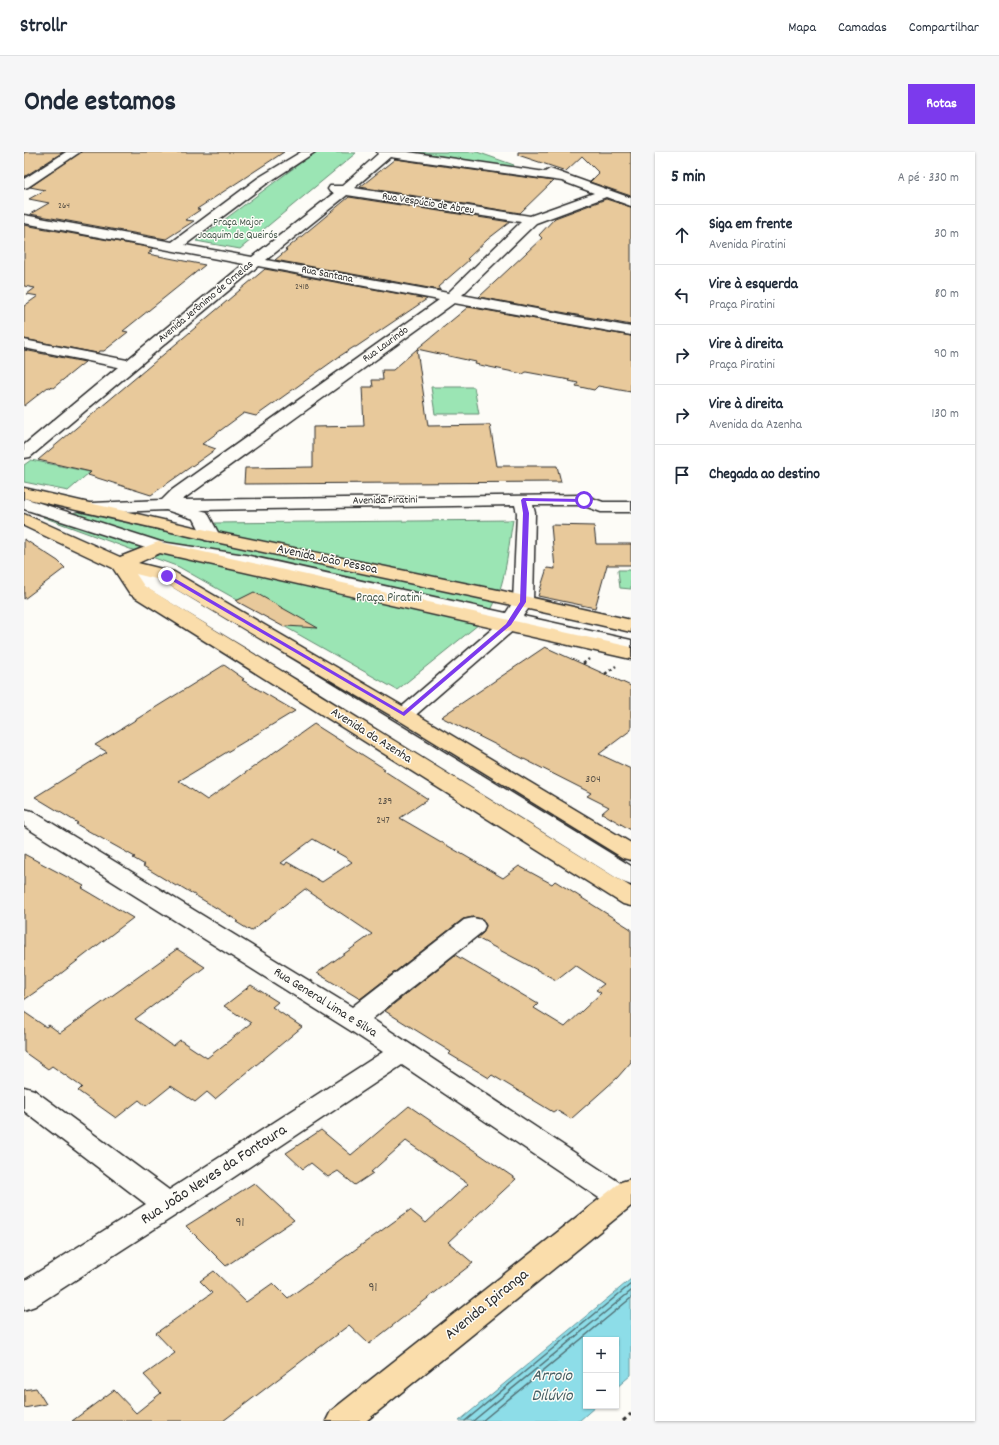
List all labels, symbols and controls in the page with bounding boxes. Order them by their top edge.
text: Strollr [20,14,67,41]
text: Mapa [788,18,816,38]
text: Camadas [838,18,887,38]
text: Compartilhar [909,18,979,38]
text: Onde estamos [24,84,176,124]
button: Rotas [908,84,975,124]
text: 5 min [671,166,705,190]
text: A pé · 330 m [898,169,959,188]
street label: Rua Vespúcio de Abreu [381,189,476,219]
house number: 264 [58,200,70,213]
text: Siga em frente [709,214,792,236]
park label: Praça Major Joaquim de Queirós [198,215,278,244]
icon: ahead [671,224,693,246]
text: 30 m [934,225,959,244]
text: Avenida Piratini [709,236,786,255]
street label: Avenida Jerônimo de Ornelas [155,257,258,347]
street label: Rua Santana [300,262,355,288]
text: Vire à esquerda [709,274,798,296]
house number: 241B [295,281,309,294]
icon: left [671,284,693,306]
text: 80 m [935,285,959,304]
text: Praça Piratini [709,296,775,315]
street label: Rua Laurindo [360,323,412,367]
text: Vire à direita [709,334,783,356]
icon: right [671,344,693,366]
text: 90 m [934,345,959,364]
text: Praça Piratini [709,356,775,375]
text: Vire à direita [709,394,783,416]
icon: right [671,404,693,426]
text: 130 m [931,405,959,424]
text: Avenida da Azenha [709,416,802,435]
icon: arrive [671,464,693,486]
text: Chegada ao destino [709,464,820,486]
route start [575,491,593,509]
street label: Avenida Piratini [352,492,418,510]
street label: Avenida João Pessoa [275,540,380,580]
route end [158,567,176,585]
park label: Praça Piratini [356,589,423,608]
street label: Avenida da Azenha [327,703,416,769]
house number: 304 [585,772,601,788]
house number: 239 [378,794,392,810]
house number: 247 [376,813,390,829]
street label: Rua General Lima e Silva [269,963,381,1043]
street label: Rua João Neves da Fontoura [136,1119,292,1231]
house number: 91 [236,1214,244,1233]
street label: Avenida Ipiranga [440,1264,534,1346]
house number: 91 [369,1279,377,1298]
map controls [583,1337,619,1409]
button: + [583,1337,619,1373]
water label: Arroio Dilúvio [531,1365,574,1409]
button: − [583,1373,619,1409]

